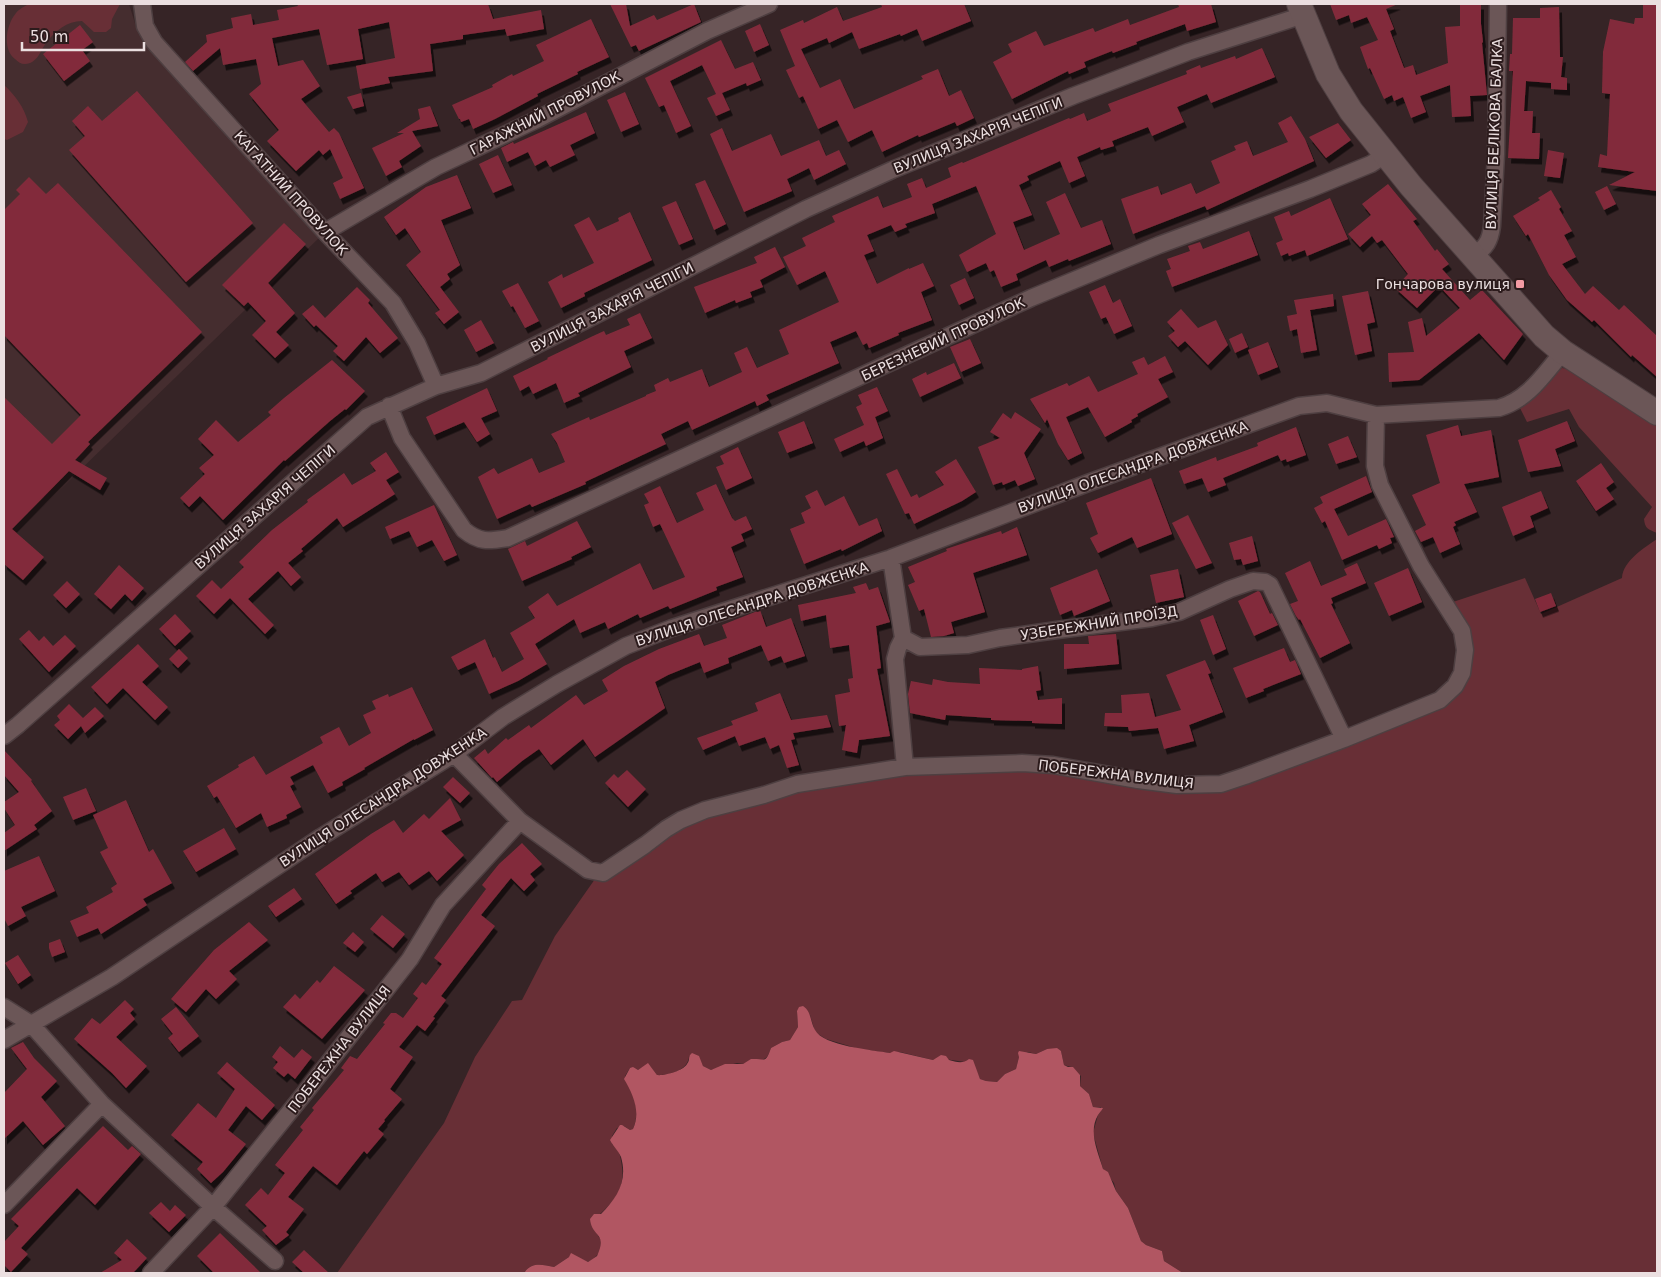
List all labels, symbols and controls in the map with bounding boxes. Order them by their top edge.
scale bar [22,20,145,52]
text: 50 m [30,28,68,46]
street label: ВУЛИЦЯ БЕЛІКОВА БАЛКА [1483,38,1505,230]
street label: ГАРАЖНИЙ ПРОВУЛОК [467,67,623,158]
street label: ВУЛИЦЯ ЗАХАРІЯ ЧЕПІГИ [891,94,1065,176]
street label: КАГАТНИЙ ПРОВУЛОК [231,127,352,258]
street label: ВУЛИЦЯ ЗАХАРІЯ ЧЕПІГИ [528,259,696,355]
place label: Гончарова вулиця [1376,276,1510,292]
marker: Гончарова вулиця [1514,278,1526,290]
street label: БЕРЕЗНЕВИЙ ПРОВУЛОК [858,293,1027,384]
street label: ВУЛИЦЯ ОЛЕСАНДРА ДОВЖЕНКА [1016,418,1250,516]
street label: ВУЛИЦЯ ЗАХАРІЯ ЧЕПІГИ [192,442,338,572]
street label: ВУЛИЦЯ ОЛЕСАНДРА ДОВЖЕНКА [634,559,871,649]
street label: УЗБЕРЕЖНИЙ ПРОЇЗД [1019,602,1178,643]
street label: ВУЛИЦЯ ОЛЕСАНДРА ДОВЖЕНКА [277,724,490,870]
street label: ПОБЕРЕЖНА ВУЛИЦЯ [1037,757,1195,791]
street label: ПОБЕРЕЖНА ВУЛИЦЯ [284,982,394,1116]

